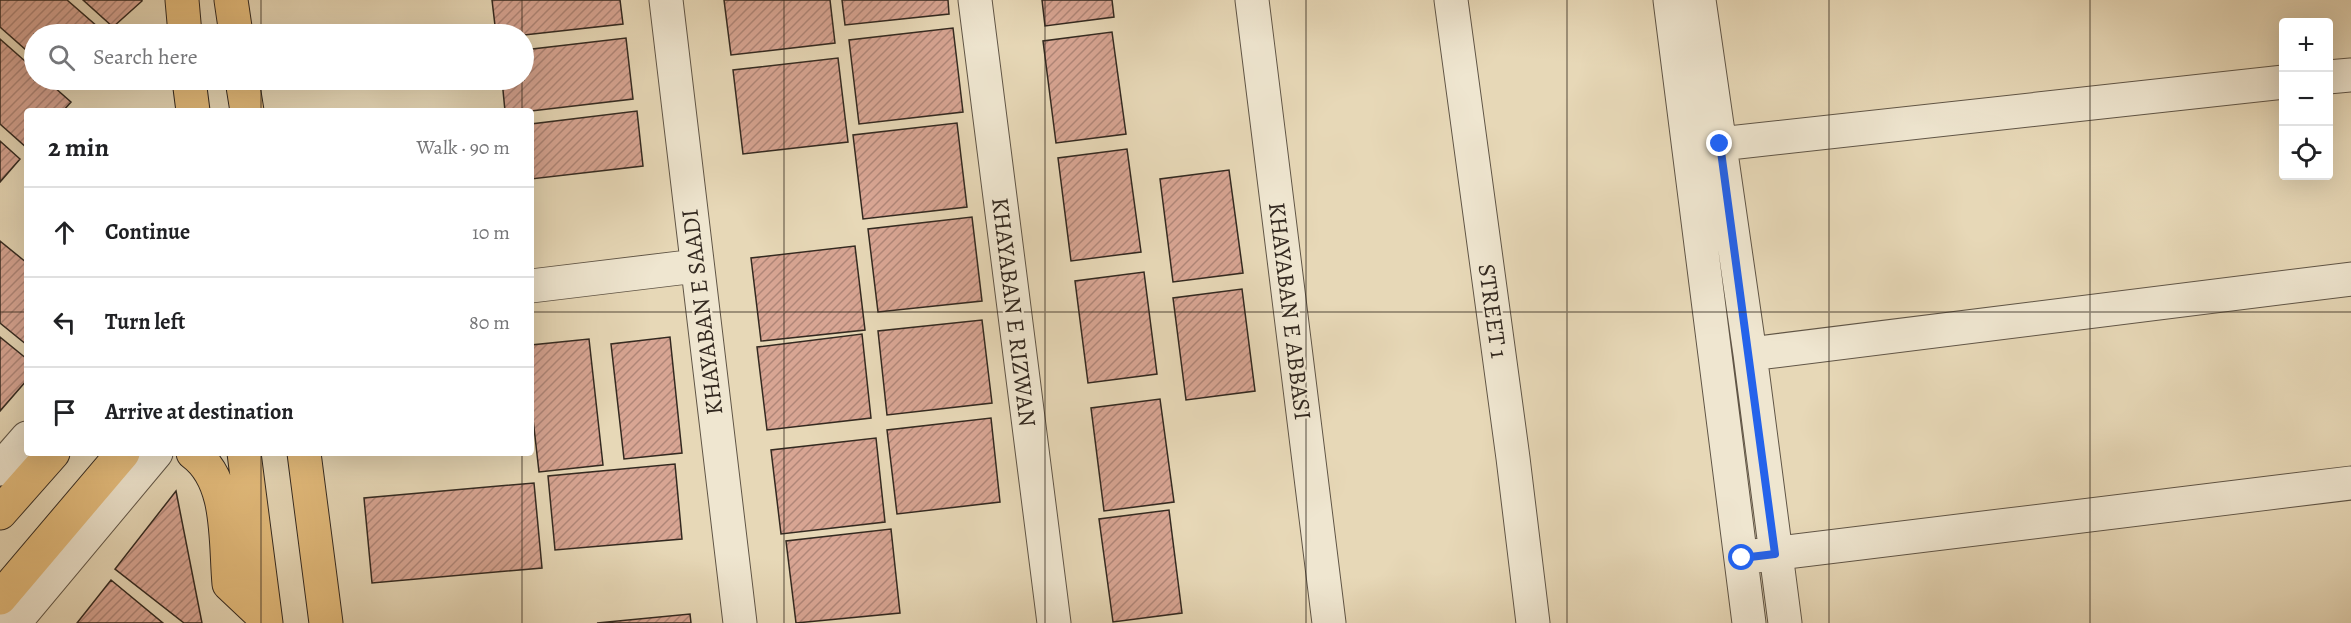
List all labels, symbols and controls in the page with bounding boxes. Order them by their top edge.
map controls [2279,18,2333,180]
button: + [2279,18,2333,72]
search box [24,24,534,90]
icon: search [45,41,78,74]
text: Search here [93,42,198,72]
button: − [2279,72,2333,126]
button: locate [2279,126,2333,180]
text: 2 min [48,130,109,165]
route end [1706,130,1732,156]
text: Walk · 90 m [417,134,510,161]
street label: KHAYABAN E RIZWAN [984,195,1044,429]
street label: KHAYABAN E ABBASI [1261,200,1319,422]
street label: KHAYABAN E SAADI [673,207,731,417]
icon: ahead [48,216,81,249]
text: Continue [105,217,190,247]
text: 10 m [472,219,510,246]
street label: STREET 1 [1471,262,1515,360]
icon: left [48,306,81,339]
text: Turn left [105,307,185,337]
text: 80 m [469,309,510,336]
icon: arrive [48,396,81,429]
text: Arrive at destination [105,397,294,427]
route start [1728,544,1754,570]

